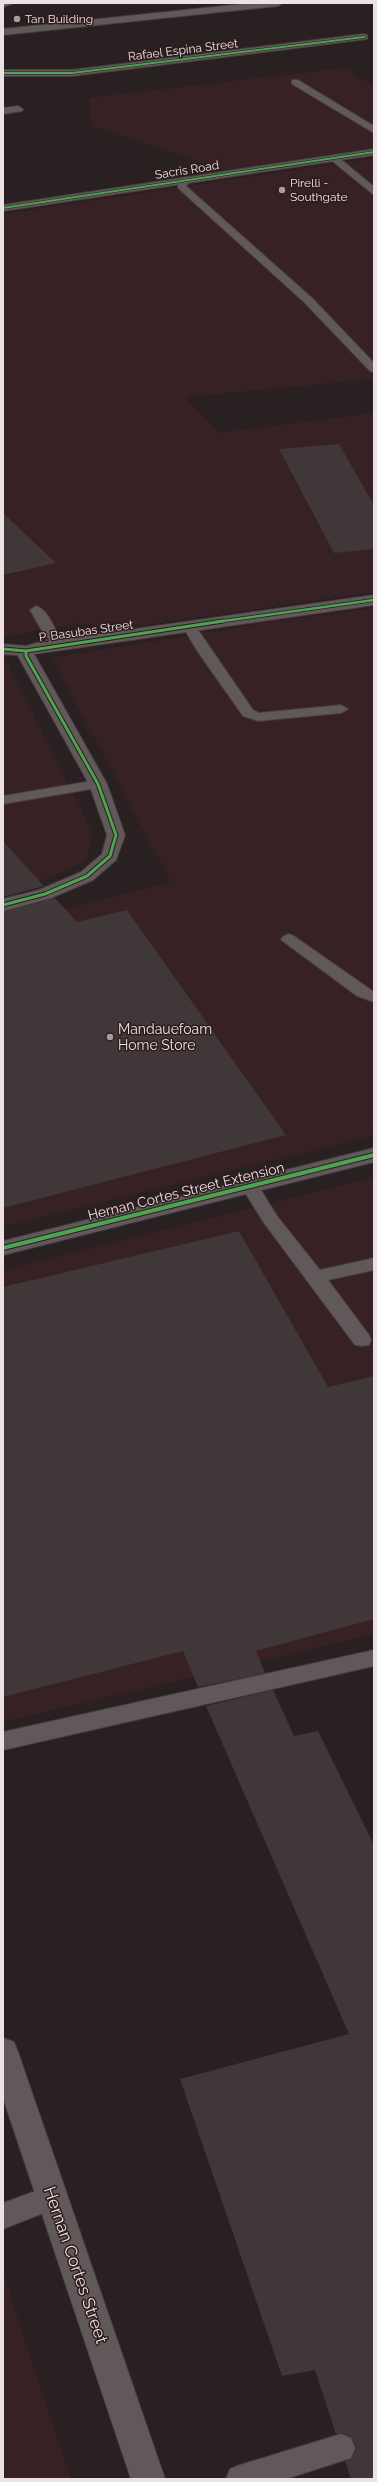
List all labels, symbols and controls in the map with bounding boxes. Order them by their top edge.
place label: Tan Building [25,12,93,26]
marker: Tan Building [12,14,22,24]
street label: Rafael Espina Street [127,36,239,64]
street label: Sacris Road [154,158,220,182]
place label: Pirelli - Southgate [290,176,347,204]
marker: Pirelli - Southgate [277,185,287,195]
street label: P. Basubas Street [38,617,134,645]
place label: Mandauefoam Home Store [118,1021,212,1053]
marker: Mandauefoam Home Store [105,1032,115,1042]
street label: Hernan Cortes Street Extension [86,1159,286,1223]
street label: Hernan Cortes Street [40,2184,112,2346]

